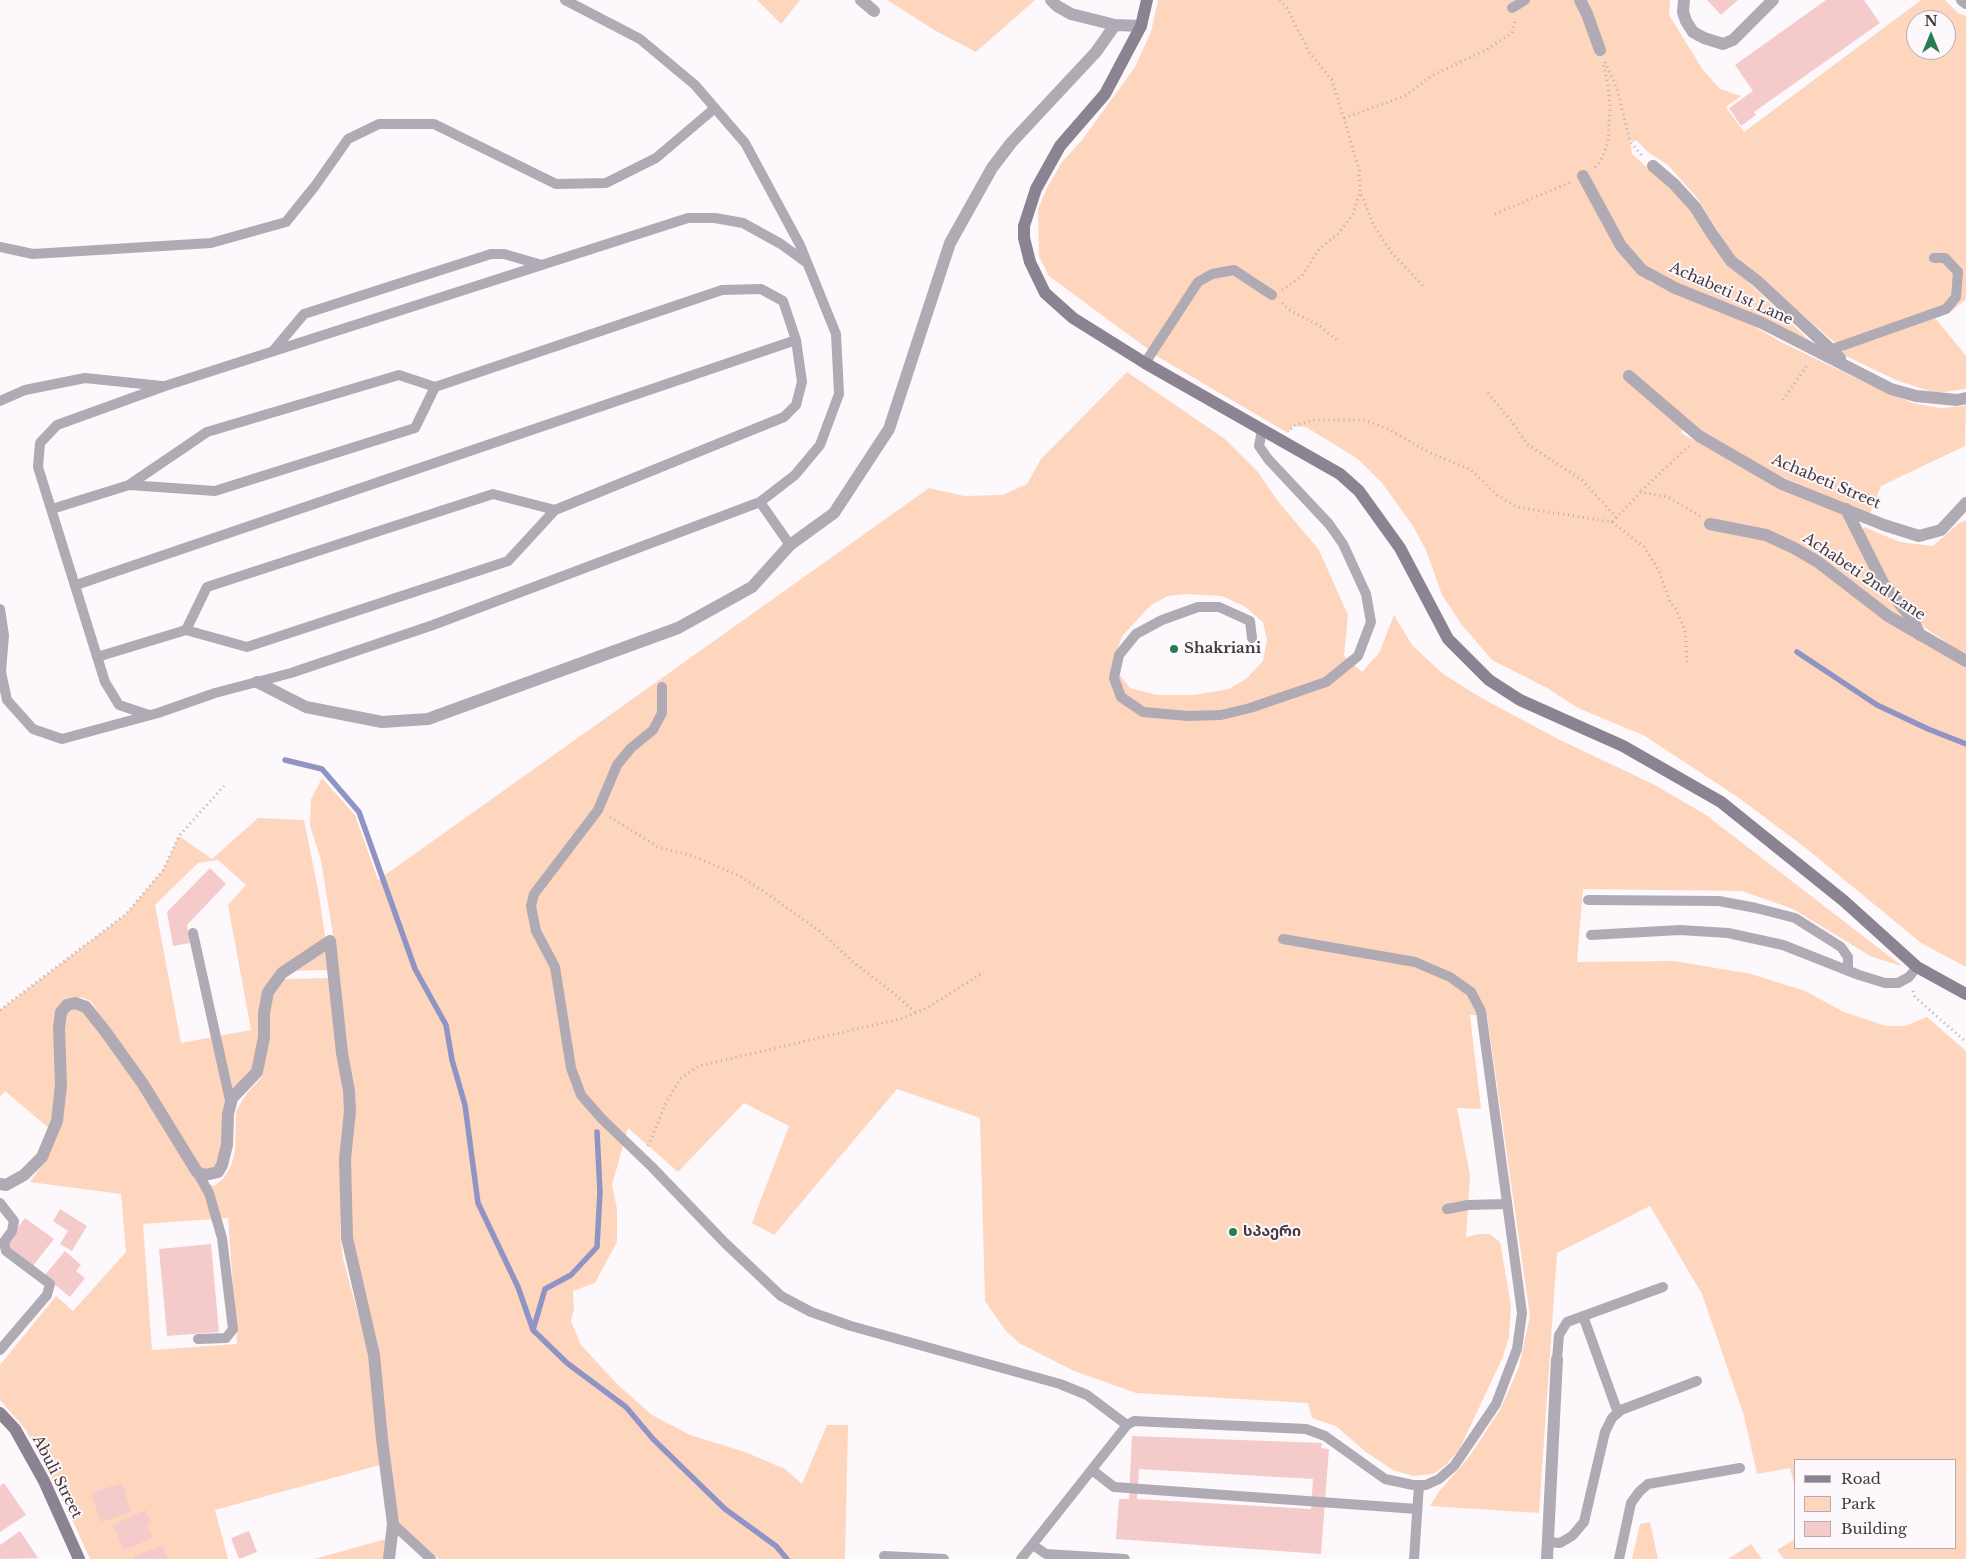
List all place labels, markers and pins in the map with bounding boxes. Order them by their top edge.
place label: Shakriani [1184,640,1261,658]
marker: Shakriani [1168,643,1180,655]
place label: სპაერი [1243,1223,1301,1241]
marker: სპაერი [1227,1226,1239,1238]

